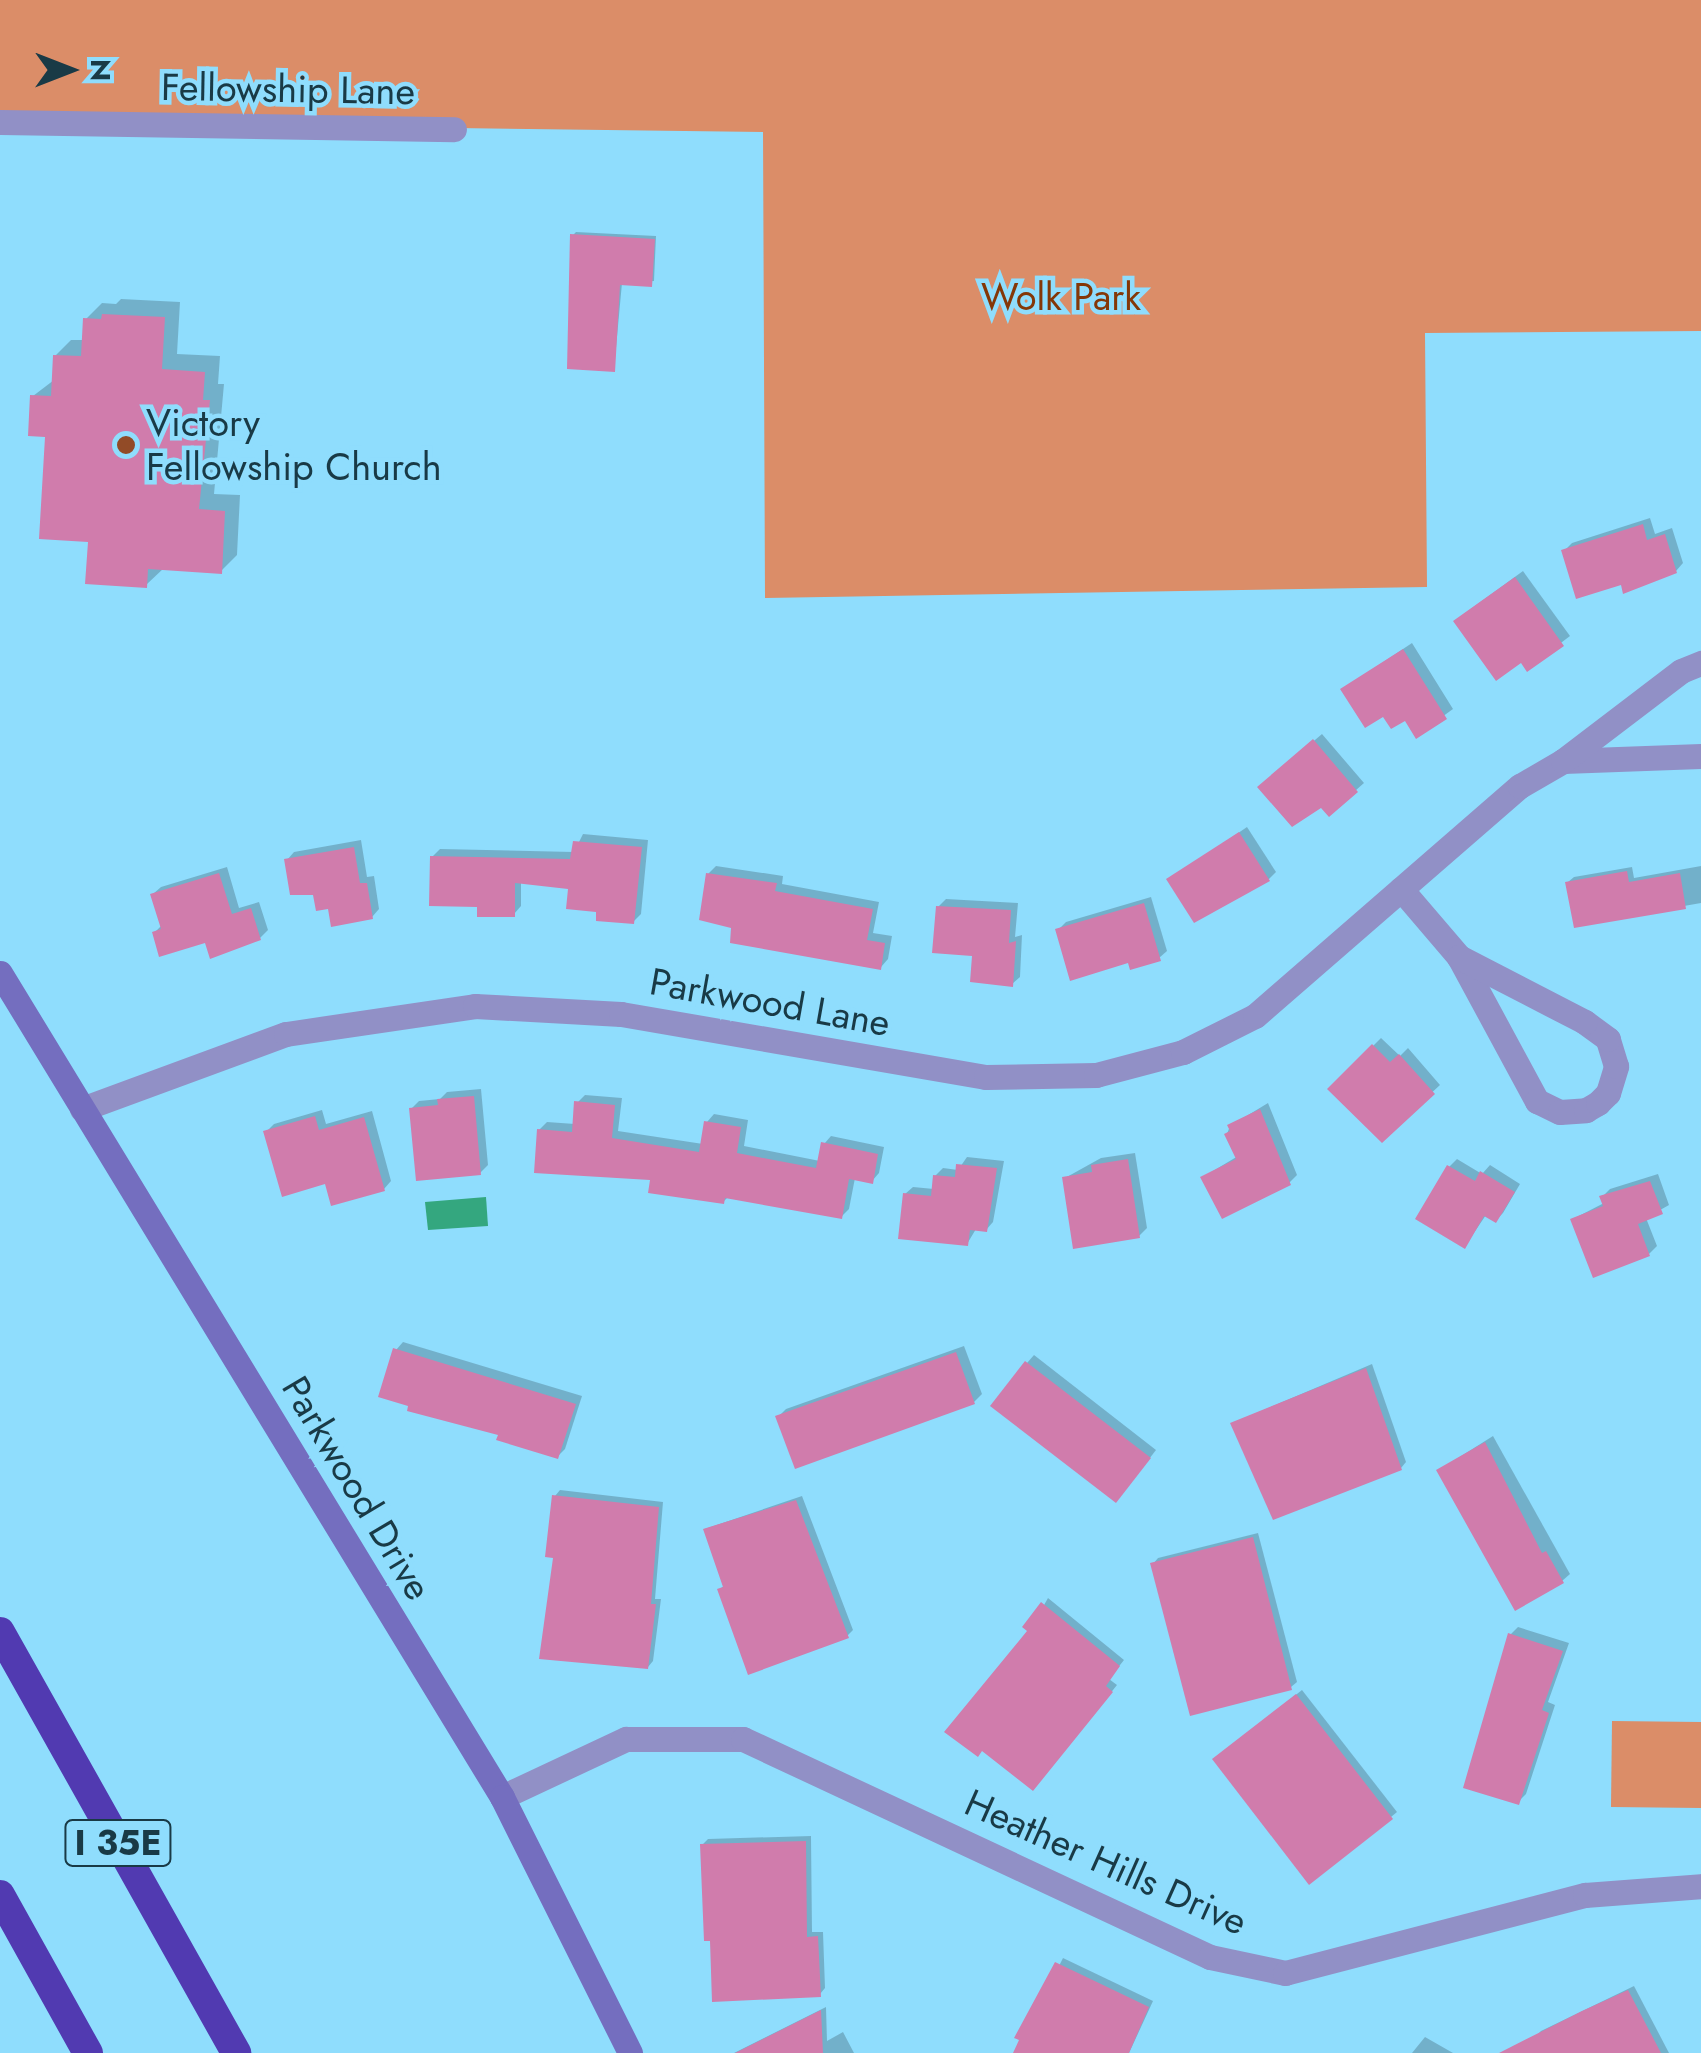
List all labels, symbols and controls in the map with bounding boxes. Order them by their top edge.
north arrow [20,20,120,120]
text: N [80,59,121,81]
street label: Fellowship Lane [161,64,415,114]
park label: Wolk Park [981,274,1141,320]
place label: Victory Fellowship Church [146,400,442,489]
marker: Victory Fellowship Church [115,434,137,456]
street label: Parkwood Lane [646,958,894,1046]
street label: Parkwood Drive [272,1368,442,1608]
street label: Heather Hills Drive [958,1779,1254,1945]
road number: I 35E [63,1813,173,1873]

